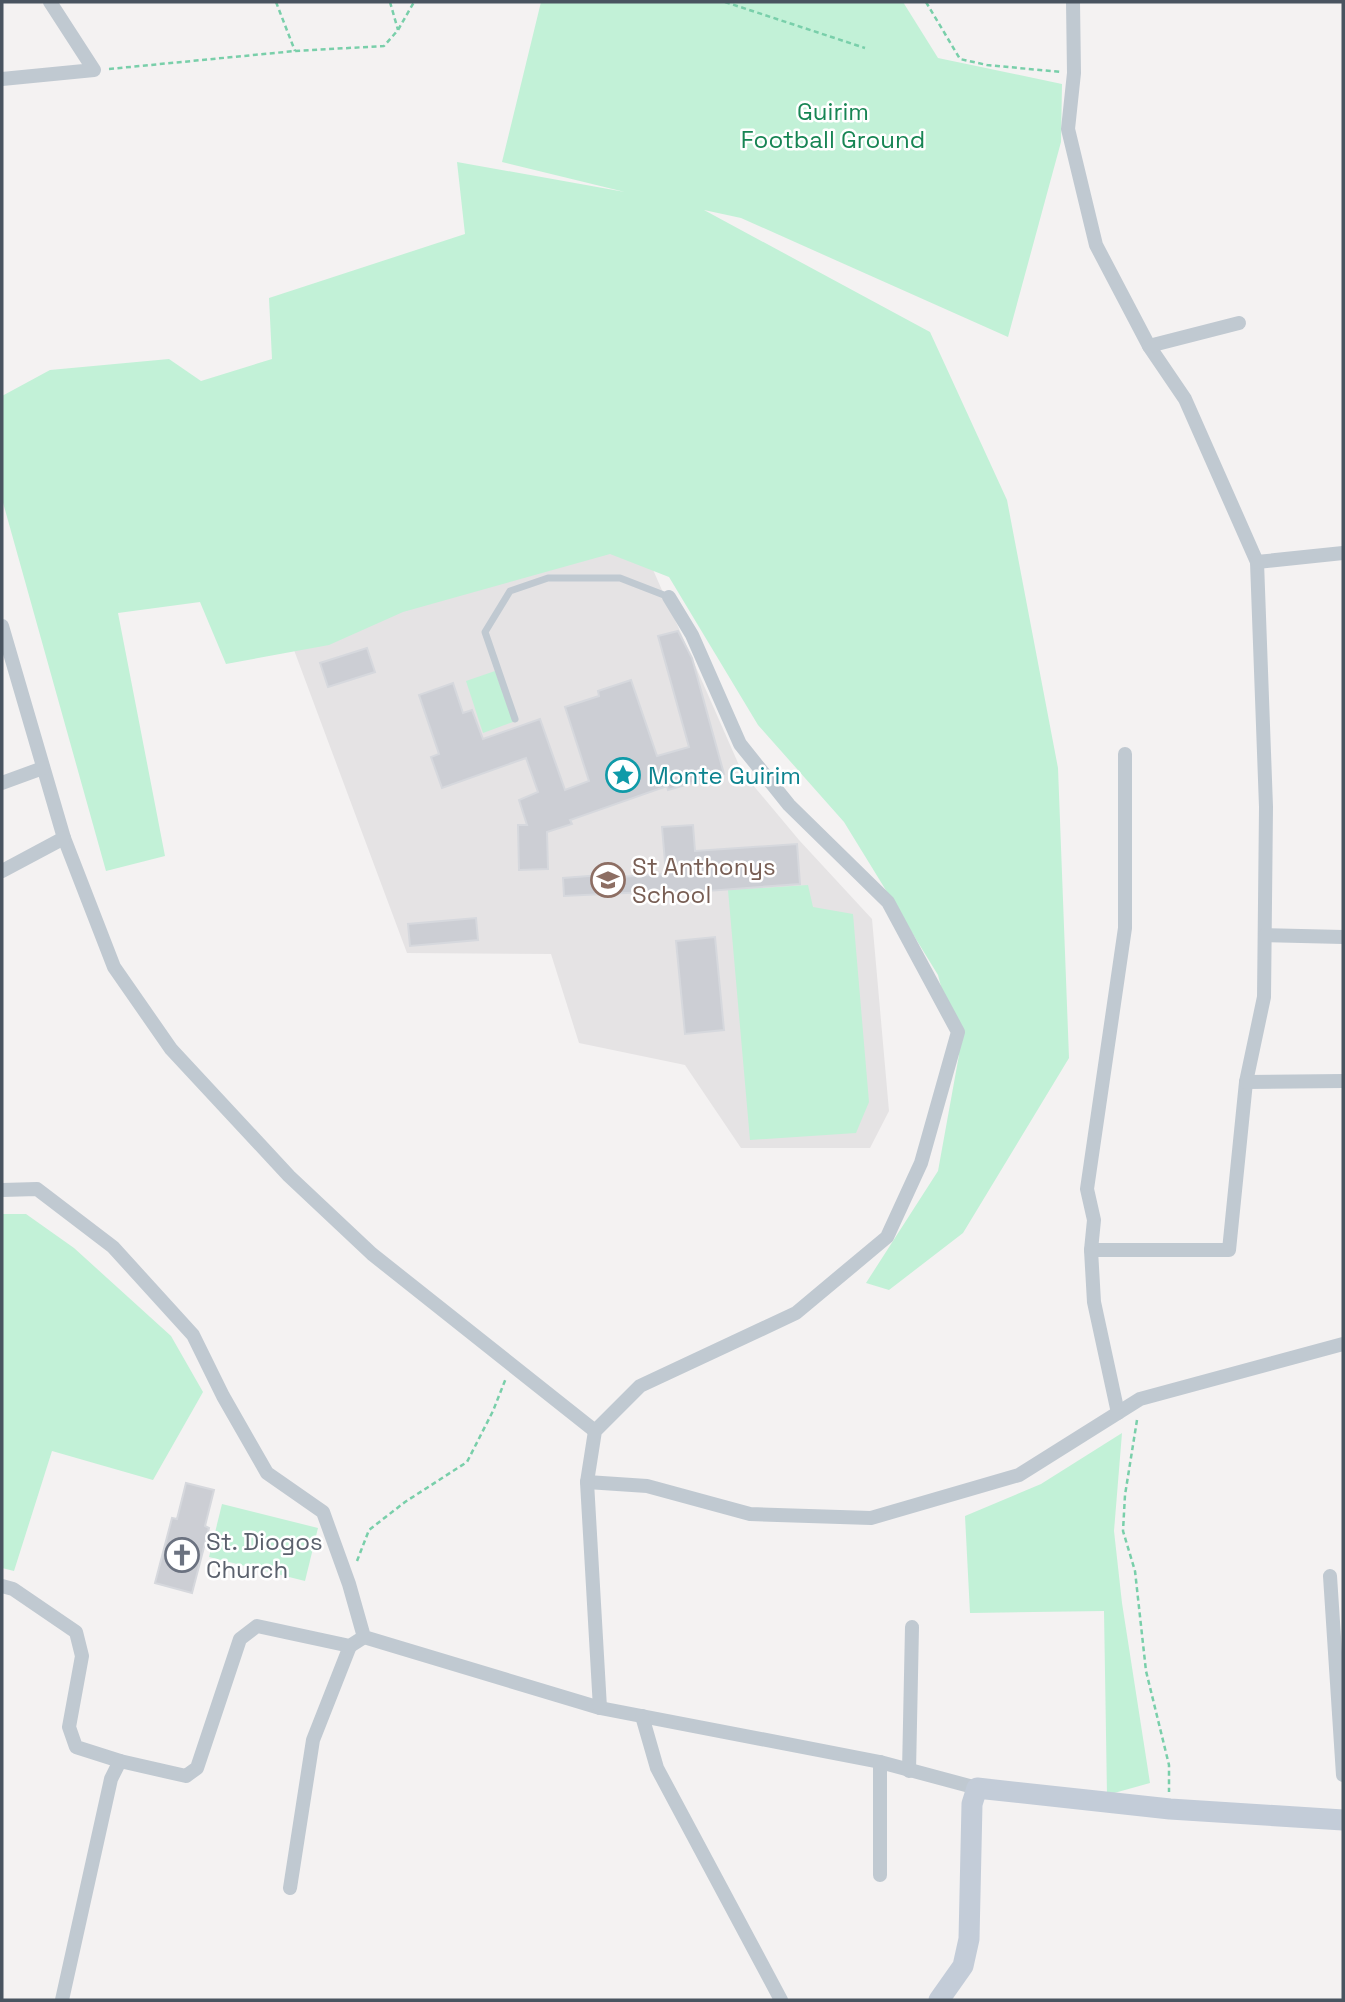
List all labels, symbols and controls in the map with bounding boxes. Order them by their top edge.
park label: Guirim Football Ground [741,96,925,155]
place icon: Monte Guirim [604,756,642,794]
place label: Monte Guirim [648,760,801,791]
place label: St Anthonys School [632,851,776,910]
school or university icon: St Anthonys School [589,861,627,899]
place label: St. Diogos Church [206,1526,323,1585]
church icon: St. Diogos Church [163,1536,201,1574]

